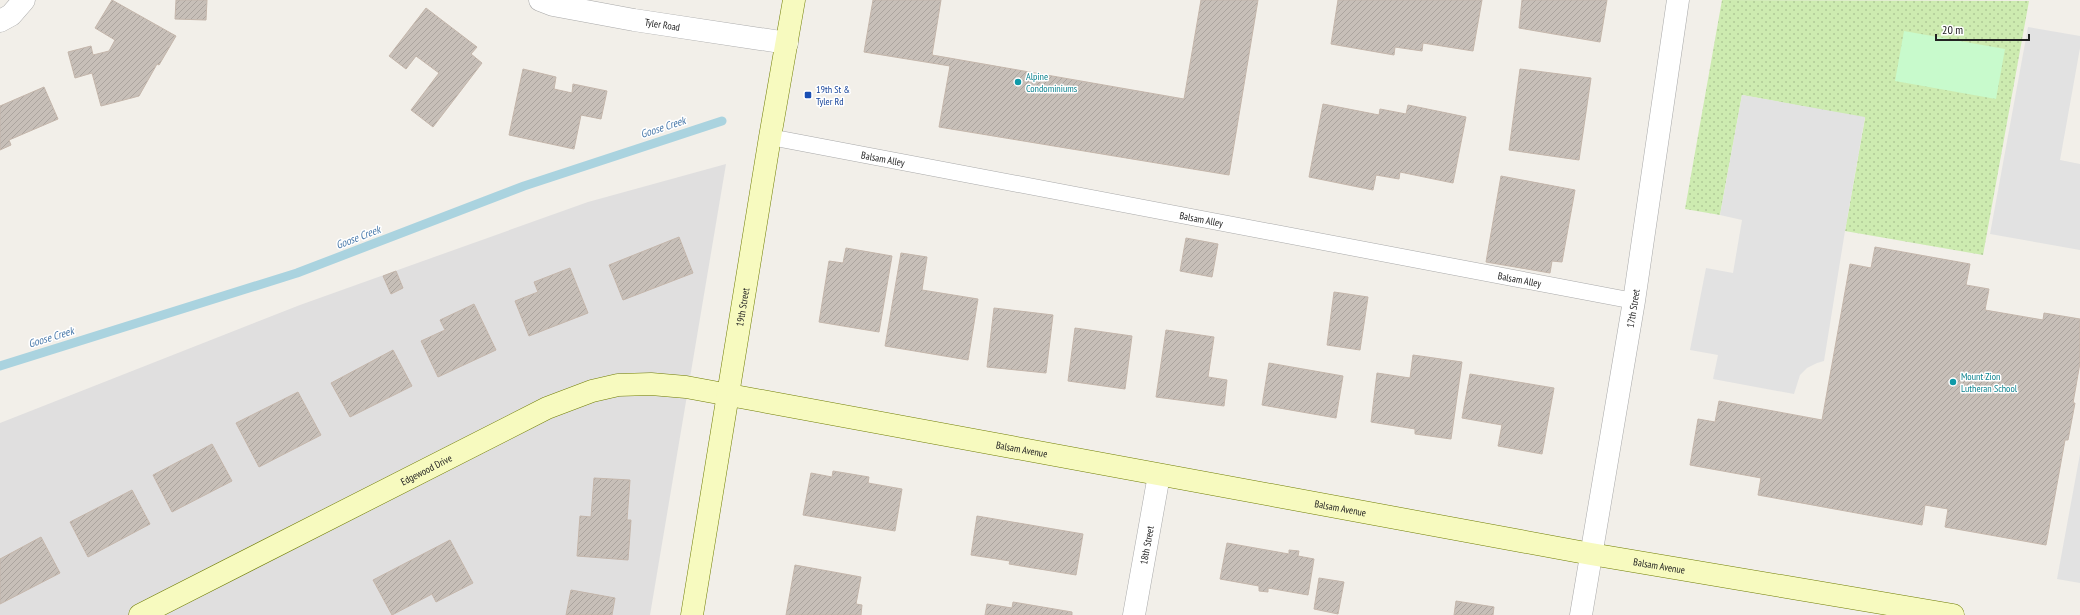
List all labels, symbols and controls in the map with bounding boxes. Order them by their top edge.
street label: Tyler Road [644,15,681,33]
scale bar [1936,16,2029,42]
text: 20 m [1942,22,1963,37]
place label: Alpine Condominiums [1026,70,1078,95]
marker: Alpine Condominiums [1013,77,1023,87]
place label: 19th St & Tyler Rd [816,83,850,108]
marker: 19th St & Tyler Rd [803,90,813,100]
water label: Goose Creek [639,113,689,141]
street label: Balsam Alley [860,148,906,169]
street label: Balsam Alley [1178,208,1224,229]
water label: Goose Creek [334,221,384,252]
street label: Balsam Alley [1497,269,1543,290]
street label: 19th Street [733,287,752,327]
street label: 17th Street [1623,288,1642,329]
water label: Goose Creek [27,323,77,351]
place label: Mount Zion Lutheran School [1961,370,2018,395]
marker: Mount Zion Lutheran School [1948,377,1958,387]
street label: Balsam Avenue [995,438,1049,460]
street label: Edgewood Drive [398,451,454,488]
street label: Balsam Avenue [1314,497,1367,519]
street label: 18th Street [1137,525,1156,565]
street label: Balsam Avenue [1632,555,1686,576]

